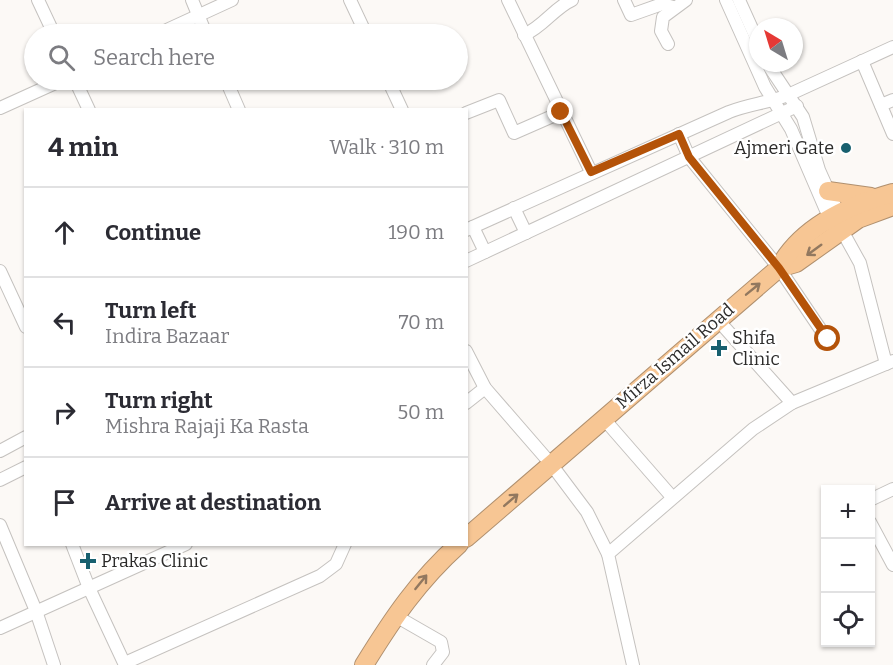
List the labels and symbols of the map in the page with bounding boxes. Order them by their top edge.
north arrow [749,18,803,72]
route end [547,98,573,124]
place label: Ajmeri Gate [734,137,834,159]
marker: Ajmeri Gate [839,141,853,155]
one-way arrow [806,244,822,256]
one-way arrow [745,283,761,296]
street label: Mirza Ismail Road [611,298,739,413]
route start [814,325,840,351]
place label: Shifa Clinic [732,327,780,370]
marker: Shifa Clinic [710,339,728,357]
one-way arrow [503,493,519,506]
place label: Prakas Clinic [101,550,208,572]
marker: Prakas Clinic [79,552,97,570]
one-way arrow [414,574,427,590]

